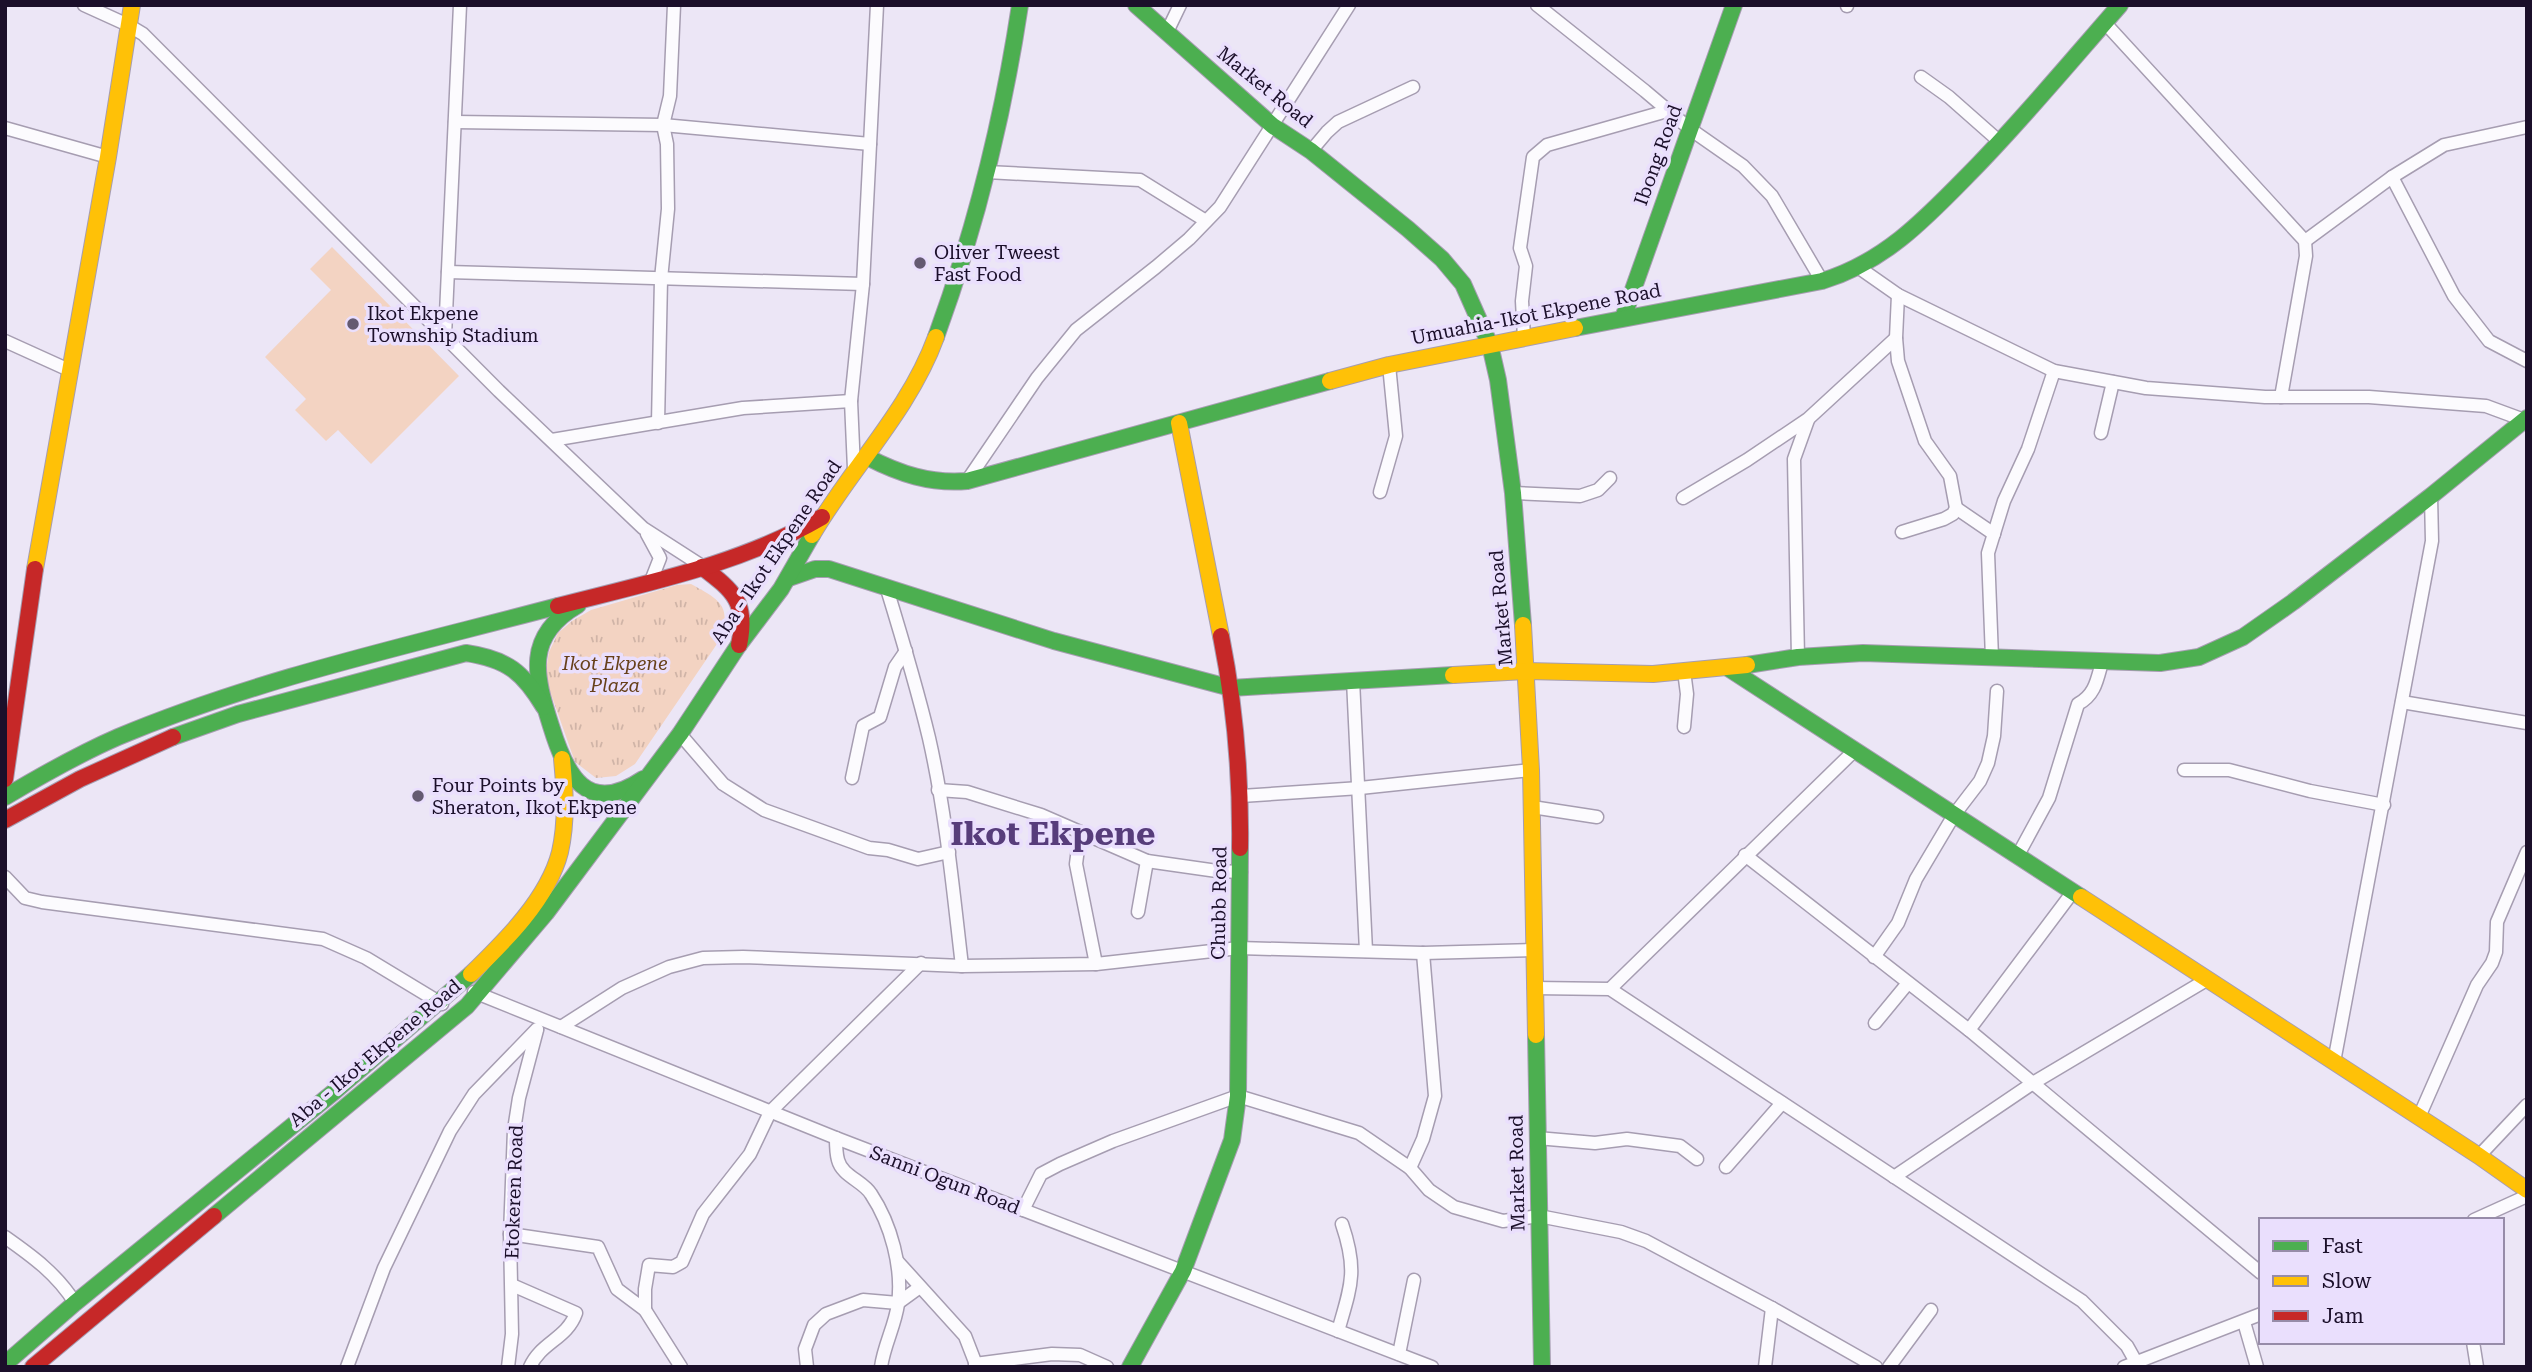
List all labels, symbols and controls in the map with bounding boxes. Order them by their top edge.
street label: Market Road [1212,41,1318,133]
street label: Ibong Road [1629,101,1687,209]
place label: Oliver Tweest Fast Food [934,241,1060,286]
marker: Oliver Tweest Fast Food [912,255,928,271]
street label: Umuahia-Ikot Ekpene Road [1409,278,1663,350]
place label: Ikot Ekpene Township Stadium [367,302,539,347]
marker: Ikot Ekpene Township Stadium [345,316,361,332]
street label: Aba - Ikot Ekpene Road [706,456,846,648]
street label: Market Road [1484,549,1518,667]
park label: Ikot Ekpene Plaza [561,652,668,697]
place label: Four Points by Sheraton, Ikot Ekpene [432,774,637,819]
marker: Four Points by Sheraton, Ikot Ekpene [410,788,426,804]
district label: Ikot Ekpene [951,814,1155,853]
street label: Chubb Road [1207,846,1231,960]
street label: Aba - Ikot Ekpene Road [285,974,465,1132]
street label: Market Road [1504,1115,1530,1231]
street label: Etokeren Road [500,1124,528,1260]
street label: Sanni Ogun Road [867,1141,1023,1219]
legend [2259,1218,2504,1344]
text: Fast [2322,1234,2363,1258]
text: Slow [2322,1269,2372,1293]
text: Jam [2322,1304,2364,1328]

